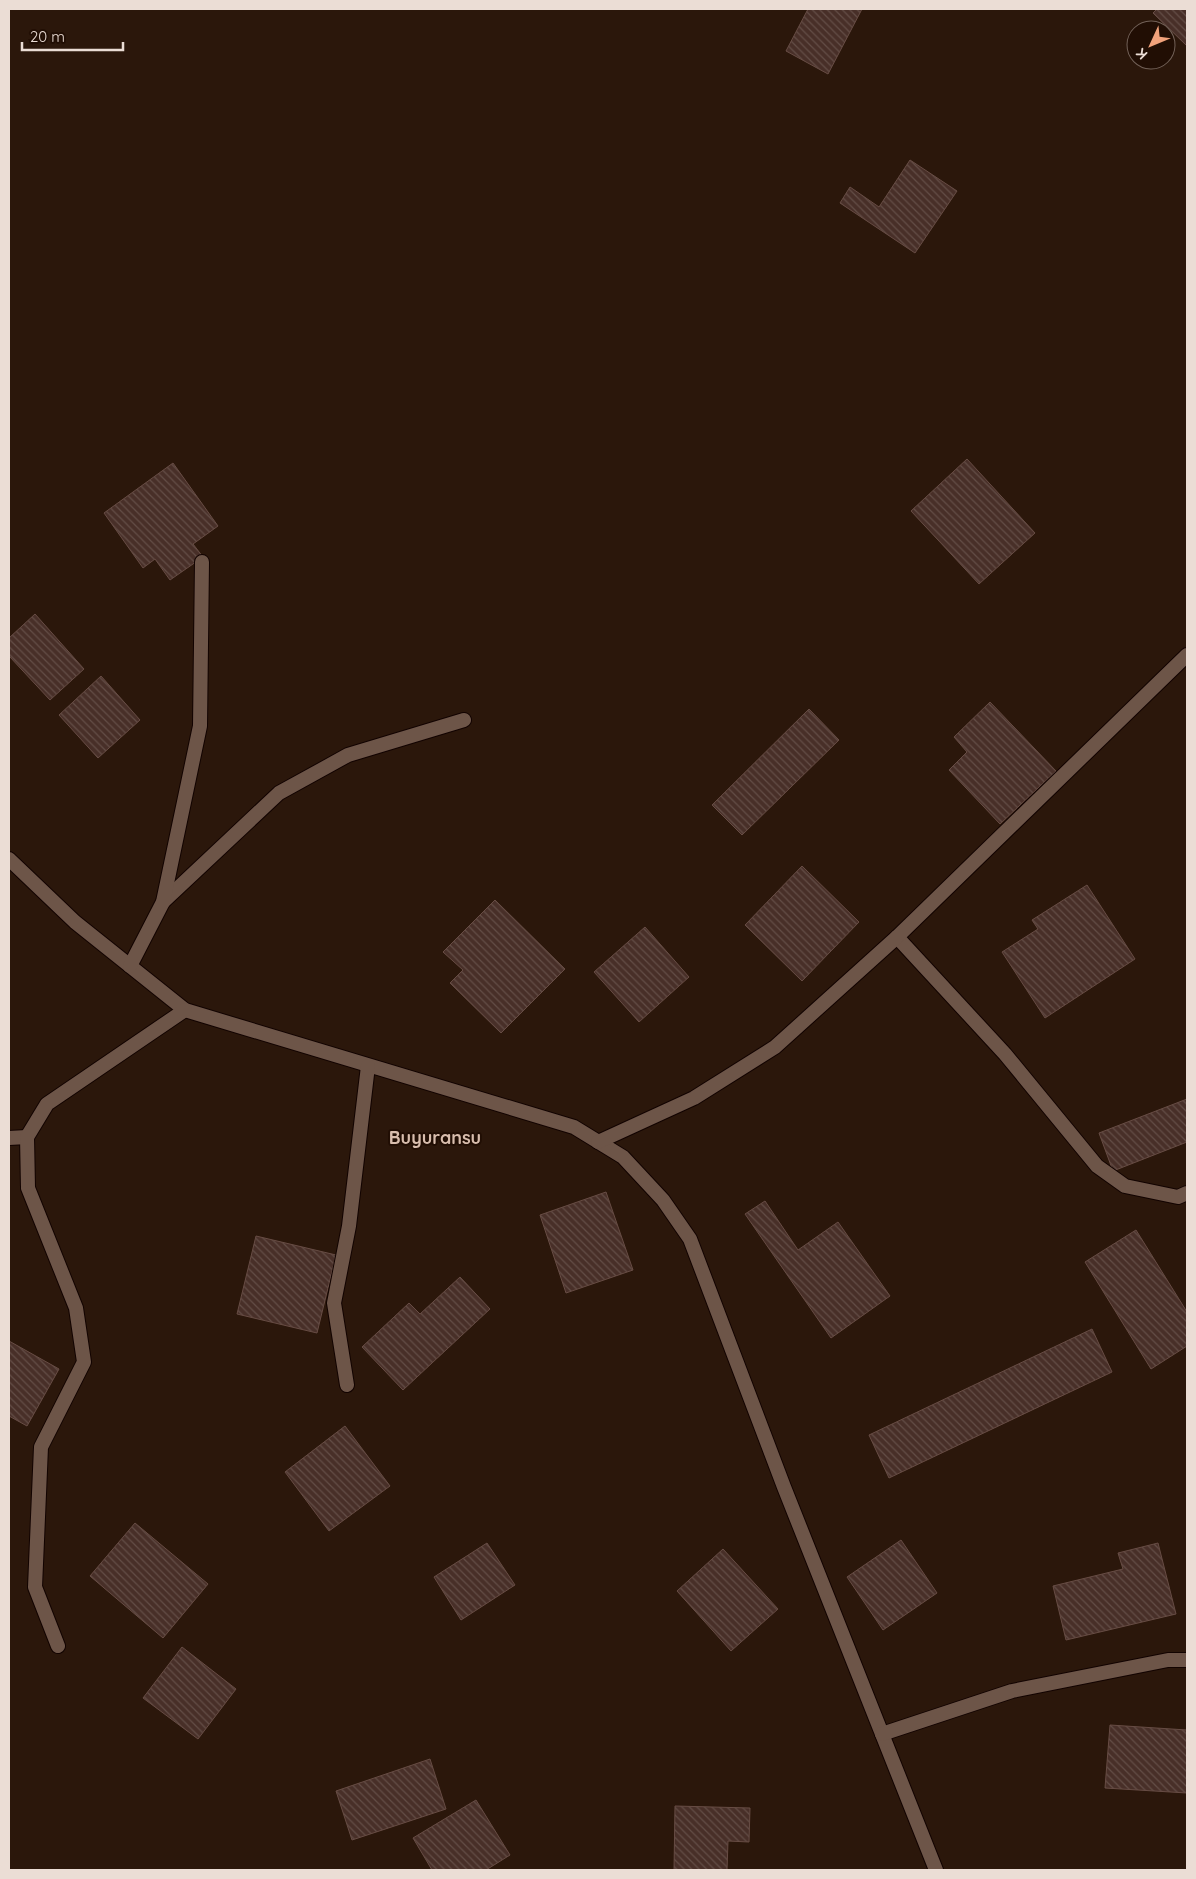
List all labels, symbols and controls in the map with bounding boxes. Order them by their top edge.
scale bar [22,20,124,52]
north arrow [1126,20,1176,70]
text: 20 m [30,27,65,46]
text: K [1132,44,1151,64]
district label: Buyuransu [389,1126,481,1149]

